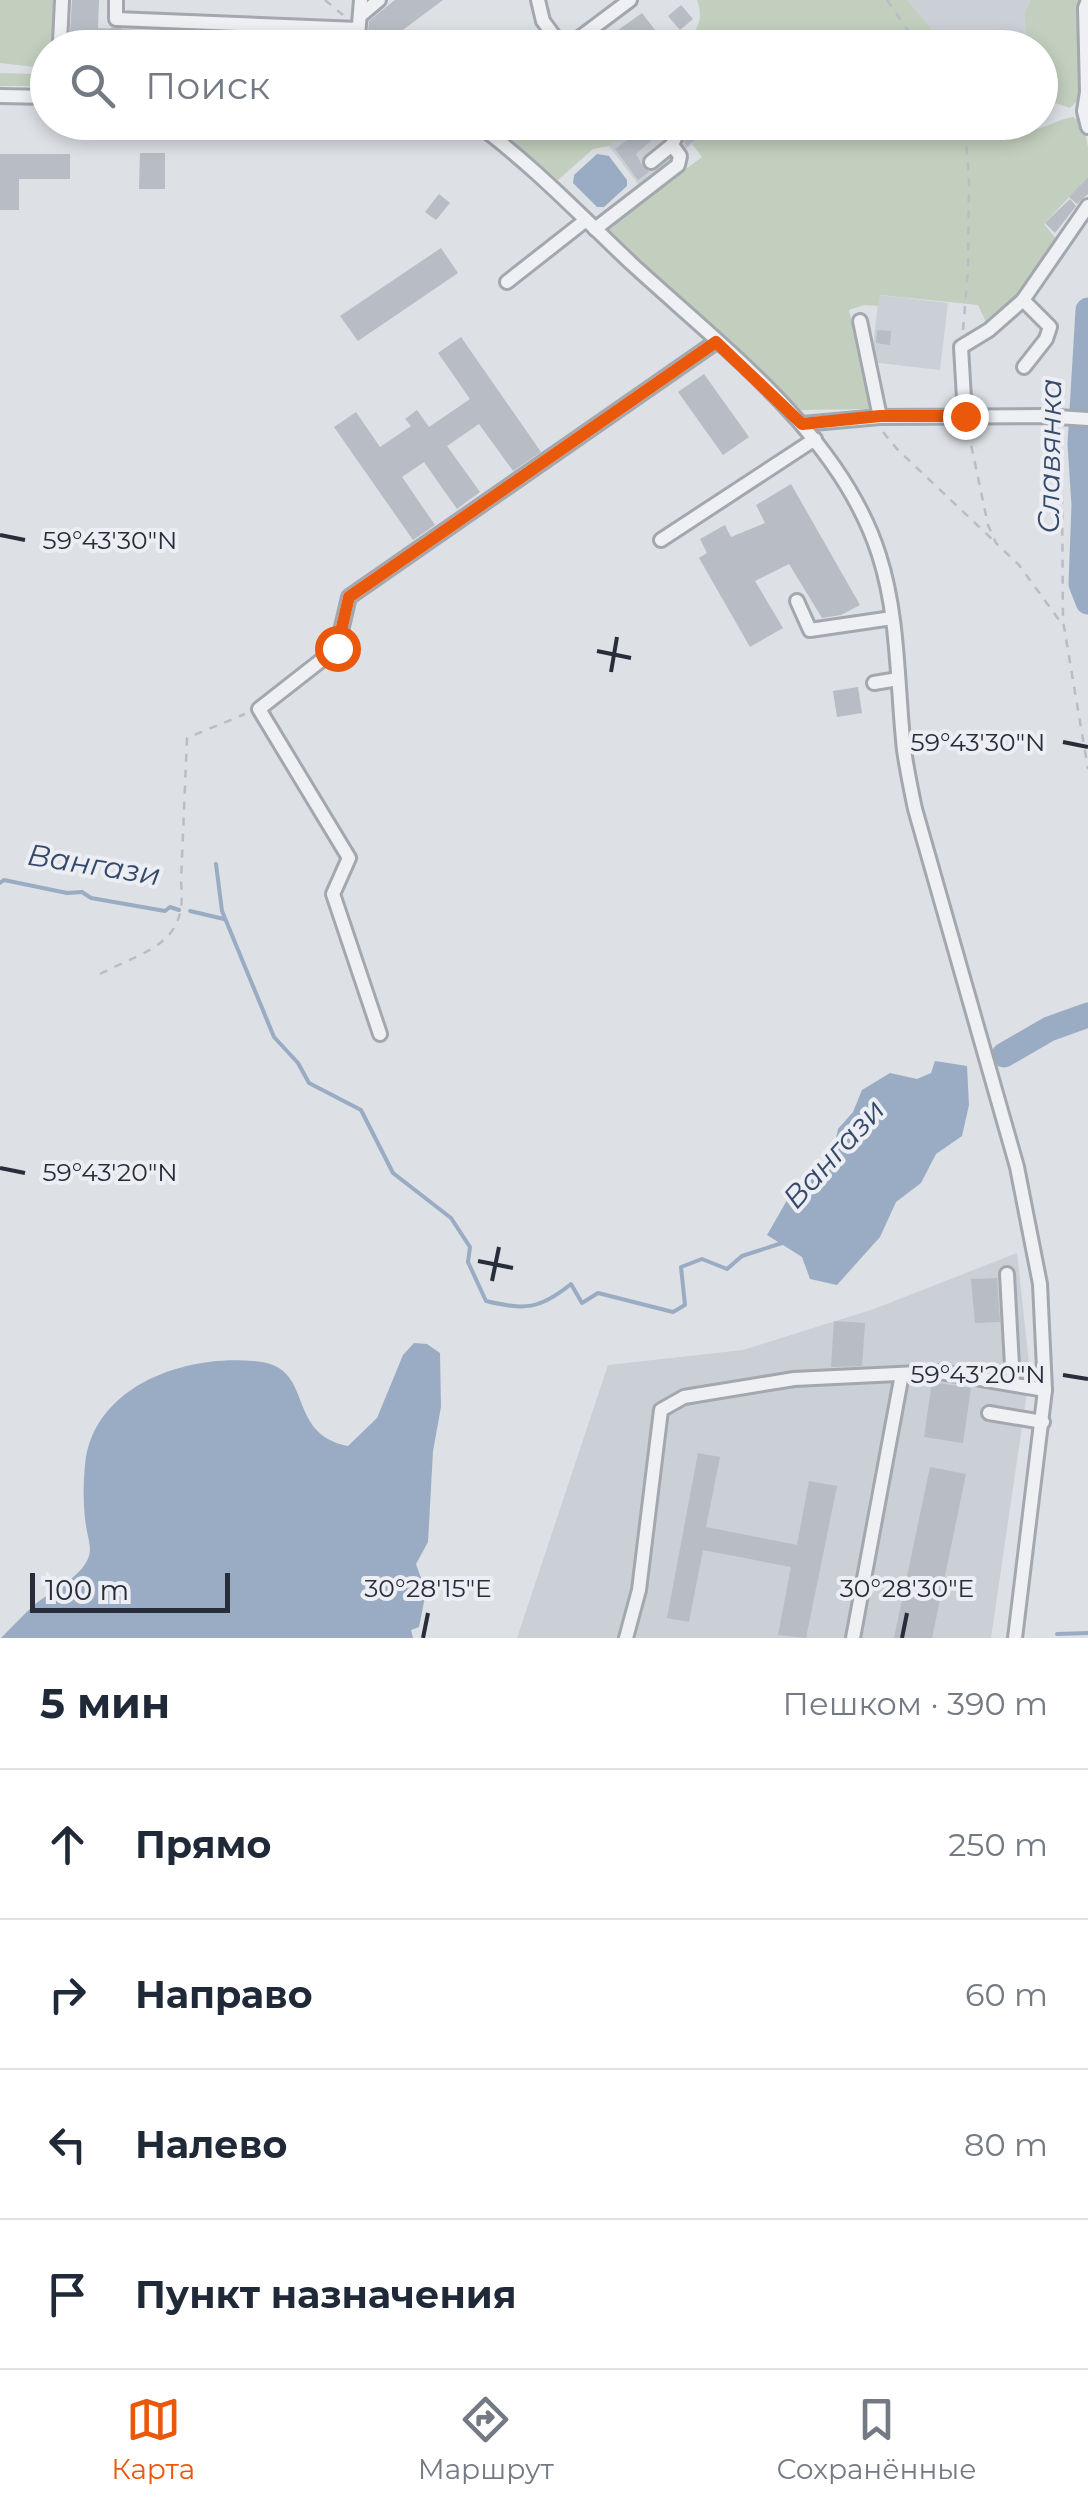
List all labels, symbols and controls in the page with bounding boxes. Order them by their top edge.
search box [30,30,1058,140]
icon: search [65,58,120,113]
text: Поиск [145,62,270,109]
water label: Славянка [1030,378,1069,534]
route end [943,394,989,440]
text: 59°43'30"N [43,525,177,555]
route start [315,626,361,672]
text: 59°43'30"N [911,727,1045,757]
water label: Вангази [25,836,163,893]
water label: Вангази [775,1091,892,1216]
text: 59°43'20"N [42,1157,178,1187]
text: 59°43'20"N [910,1359,1046,1389]
scale bar [30,1568,230,1612]
text: 100 m [45,1573,129,1607]
text: 30°28'15"E [364,1573,492,1603]
text: 30°28'30"E [840,1573,974,1603]
text: 5 мин [40,1677,170,1729]
text: Пешком · 390 m [783,1684,1048,1723]
icon: ahead [40,1817,95,1872]
text: Прямо [135,1821,271,1868]
text: 250 m [948,1825,1048,1864]
icon: right [40,1967,95,2022]
text: Направо [135,1971,313,2018]
text: 60 m [965,1975,1048,2014]
icon: left [40,2117,95,2172]
text: Налево [135,2121,287,2168]
text: 80 m [964,2125,1048,2164]
icon: arrive [40,2267,95,2322]
text: Пункт назначения [135,2271,517,2318]
tab: Карта [111,2392,195,2486]
tab: Маршрут [418,2392,554,2486]
tab: Сохранённые [776,2392,977,2486]

